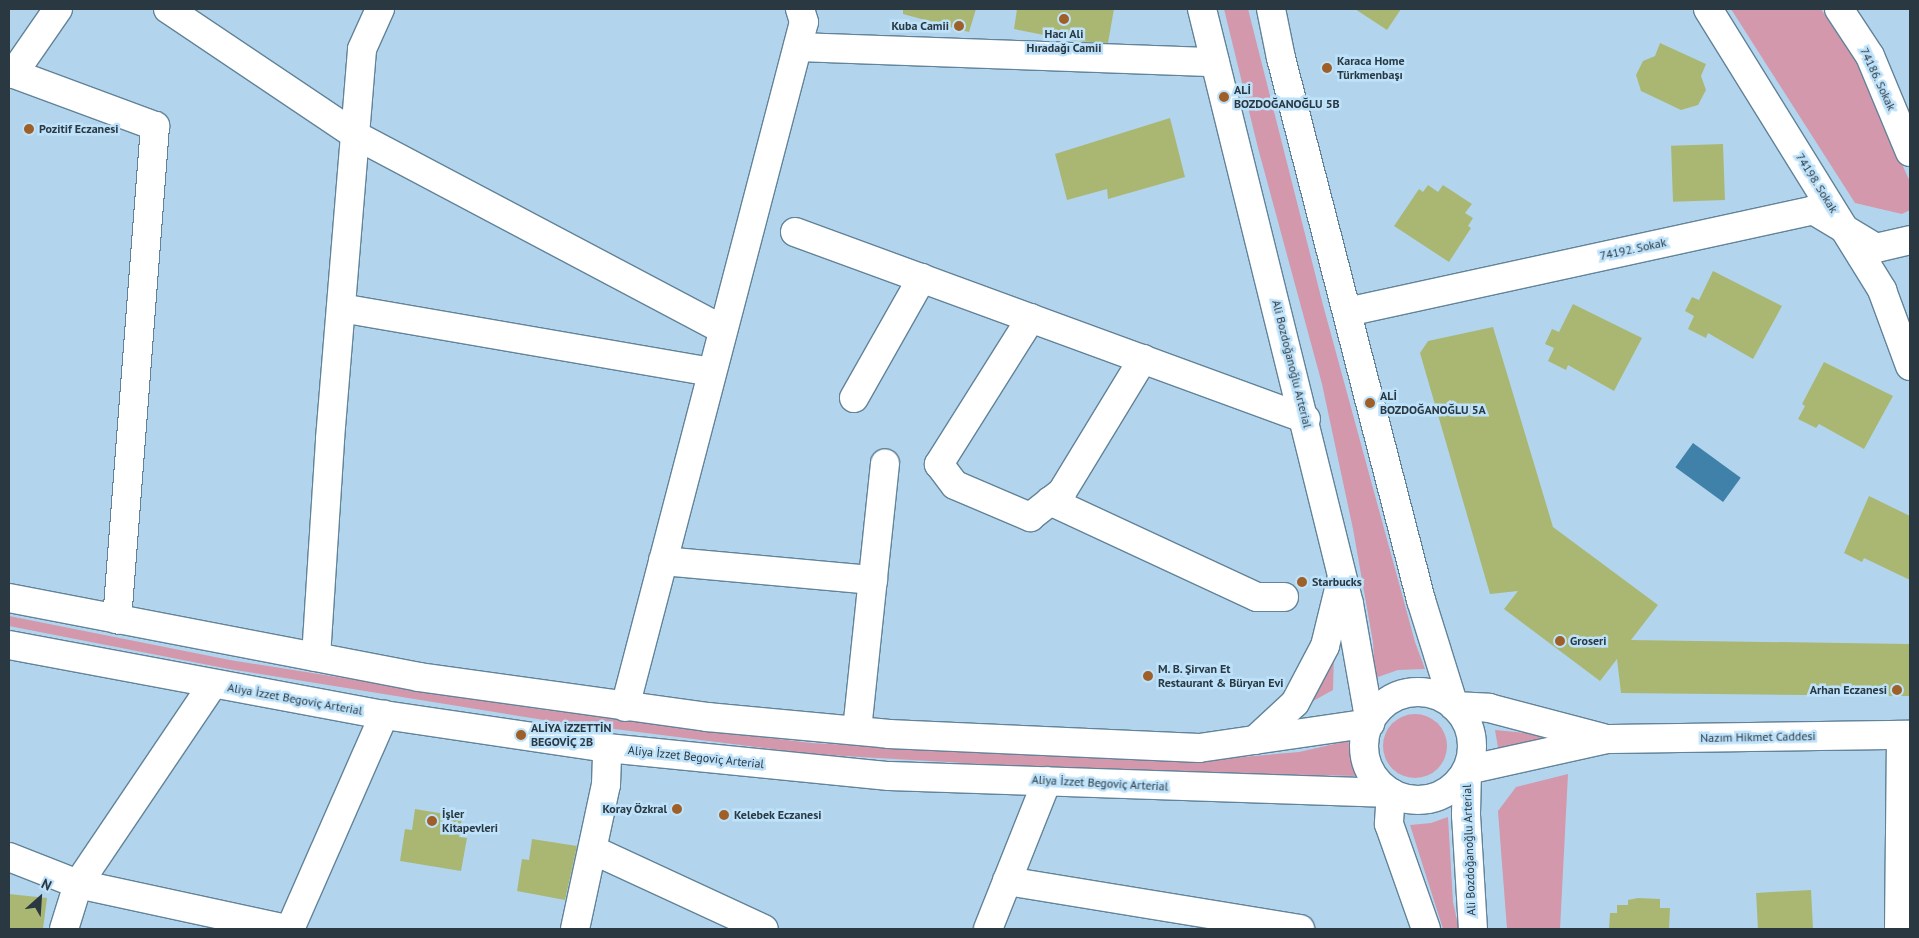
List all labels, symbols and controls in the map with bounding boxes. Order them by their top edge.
marker: Hacı Ali Hıradağı Camii [1058,13,1070,25]
place label: Kuba Camii [891,19,949,33]
marker: Kuba Camii [953,20,965,32]
place label: Hacı Ali Hıradağı Camii [1027,27,1101,55]
street label: 74186. Sokak [1857,45,1899,113]
place label: Karaca Home Türkmenbaşı [1337,54,1405,82]
marker: Karaca Home Türkmenbaşı [1321,62,1333,74]
place label: ALİ BOZDOĞANOĞLU 5B [1234,83,1340,111]
marker: ALİ BOZDOĞANOĞLU 5B [1218,91,1230,103]
place label: Pozitif Eczanesi [39,122,119,136]
marker: Pozitif Eczanesi [23,123,35,135]
street label: 74198. Sokak [1793,150,1841,216]
street label: 74192. Sokak [1598,235,1668,263]
street label: Ali Bozdoğanoğlu Arterial [1269,298,1315,430]
place label: ALİ BOZDOĞANOĞLU 5A [1380,389,1486,417]
marker: ALİ BOZDOĞANOĞLU 5A [1364,397,1376,409]
place label: Starbucks [1312,575,1362,589]
marker: Starbucks [1296,576,1308,588]
place label: Groseri [1570,634,1607,648]
marker: Groseri [1554,635,1566,647]
place label: M. B. Şirvan Et Restaurant & Büryan Evi [1158,662,1283,690]
marker: M. B. Şirvan Et Restaurant & Büryan Evi [1142,670,1154,682]
street label: Aliya İzzet Begoviç Arterial [226,680,364,718]
place label: Arhan Eczanesi [1810,683,1887,697]
marker: Arhan Eczanesi [1891,684,1903,696]
place label: ALİYA İZZETTİN BEGOVİÇ 2B [531,721,612,749]
marker: ALİYA İZZETTİN BEGOVİÇ 2B [515,729,527,741]
street label: Nazım Hikmet Caddesi [1700,729,1816,745]
street label: Aliya İzzet Begoviç Arterial [627,743,765,771]
street label: Aliya İzzet Begoviç Arterial [1031,772,1169,794]
street label: Ali Bozdoğanoğlu Arterial [1460,784,1478,916]
place label: Koray Özkral [602,802,667,816]
marker: Koray Özkral [671,803,683,815]
place label: İşler Kitapevleri [442,807,498,835]
place label: Kelebek Eczanesi [734,808,822,822]
marker: Kelebek Eczanesi [718,809,730,821]
marker: İşler Kitapevleri [426,815,438,827]
north arrow [15,873,65,923]
text: N [38,874,55,895]

